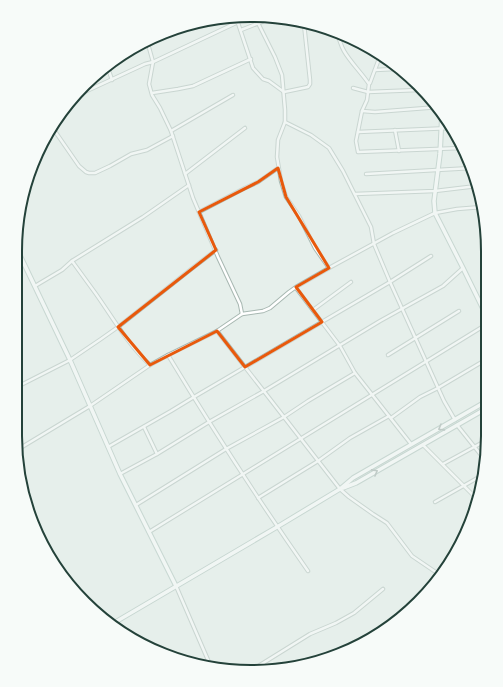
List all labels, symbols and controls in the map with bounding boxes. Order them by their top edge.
one-way arrow [438,423,445,430]
one-way arrow [371,470,379,477]

